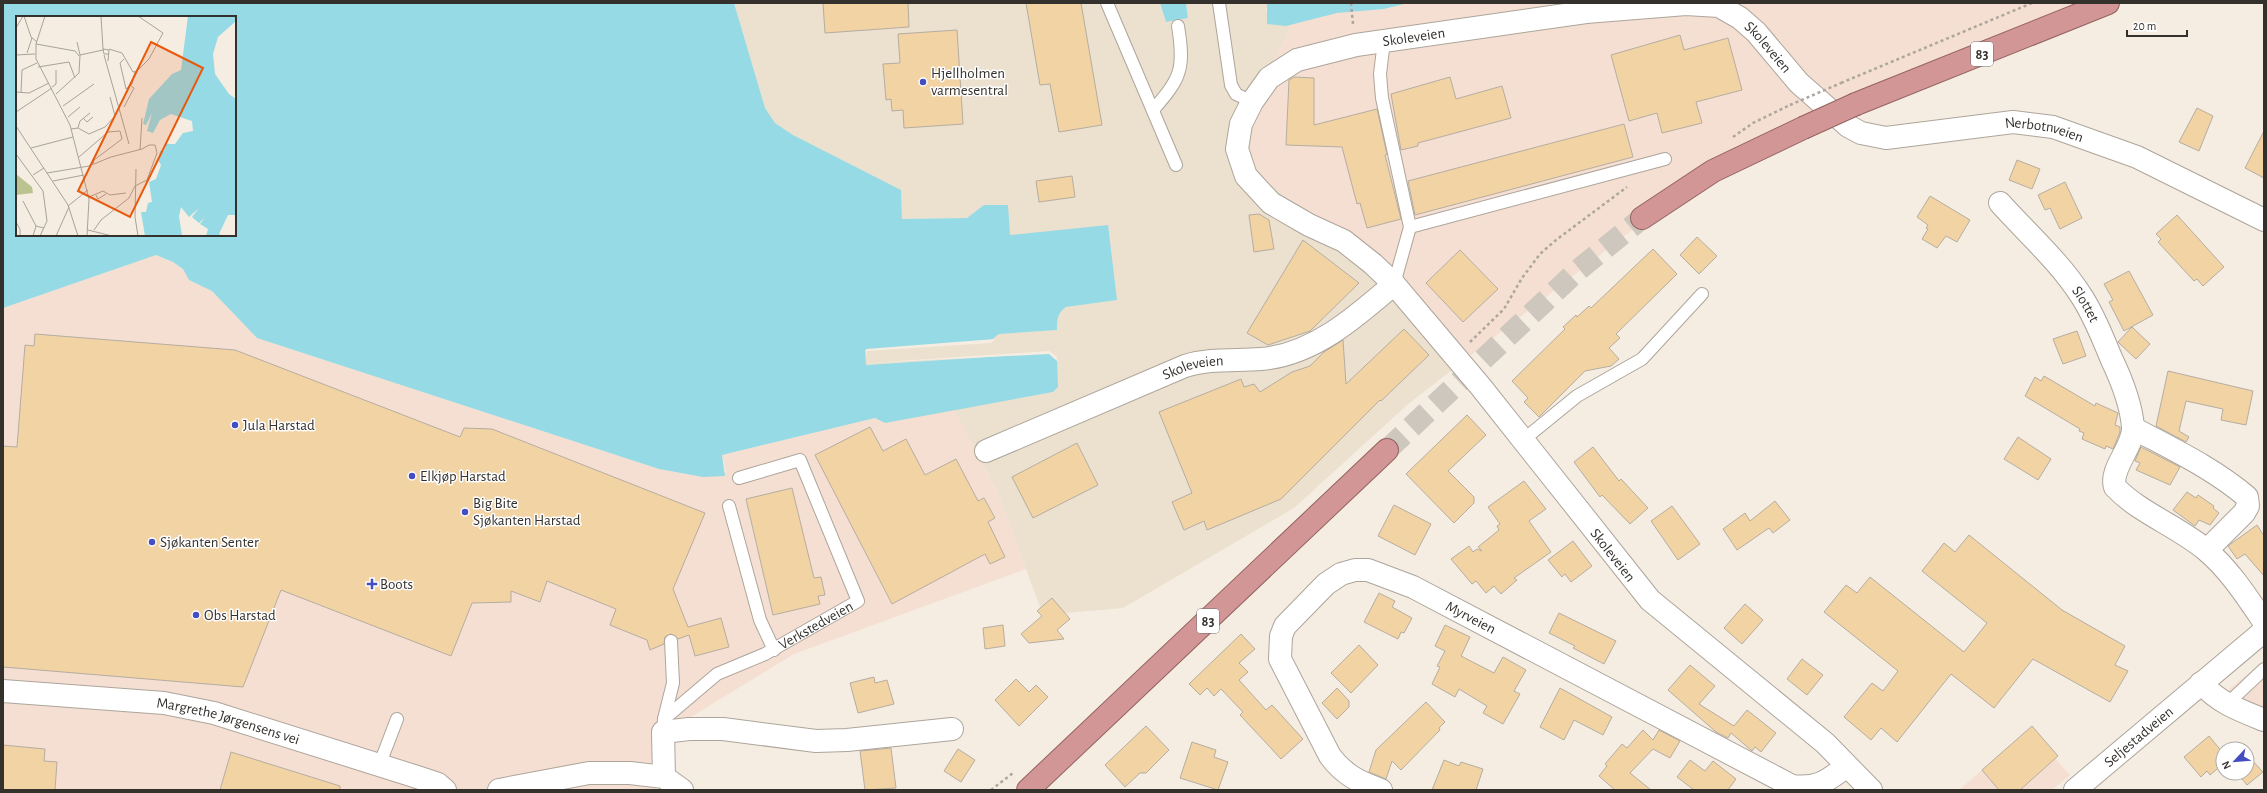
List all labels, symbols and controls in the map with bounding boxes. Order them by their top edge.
scale bar [2127,12,2187,38]
inset map [16,16,236,236]
street label: Skoleveien [1741,19,1794,76]
text: 20 m [2133,20,2156,32]
street label: Skoleveien [1382,25,1446,49]
road number: 83 [1971,42,1993,66]
place label: Hjellholmen varmesentral [931,66,1008,98]
marker: Hjellholmen varmesentral [918,77,928,87]
street label: Nerbotnveien [2004,115,2085,145]
street label: Slottet [2069,283,2102,325]
street label: Skoleveien [1160,353,1224,383]
place label: Jula Harstad [243,418,315,433]
marker: Jula Harstad [230,420,240,430]
place label: Elkjøp Harstad [420,469,506,484]
marker: Elkjøp Harstad [407,471,417,481]
place label: Big Bite Sjøkanten Harstad [473,496,581,528]
marker: Big Bite Sjøkanten Harstad [460,507,470,517]
street label: Skoleveien [1587,526,1638,585]
place label: Sjøkanten Senter [160,535,259,550]
marker: Sjøkanten Senter [147,537,157,547]
place label: Boots [380,577,413,592]
marker: Boots [367,579,377,589]
street label: Verkstedveien [776,599,856,652]
street label: Myrveien [1443,599,1498,637]
place label: Obs Harstad [204,608,276,623]
road number: 83 [1197,609,1219,633]
marker: Obs Harstad [191,610,201,620]
street label: Margrethe Jørgensens vei [156,695,301,748]
street label: Seljestadveien [2102,704,2176,770]
north arrow [2215,741,2255,781]
text: N [2220,759,2233,771]

